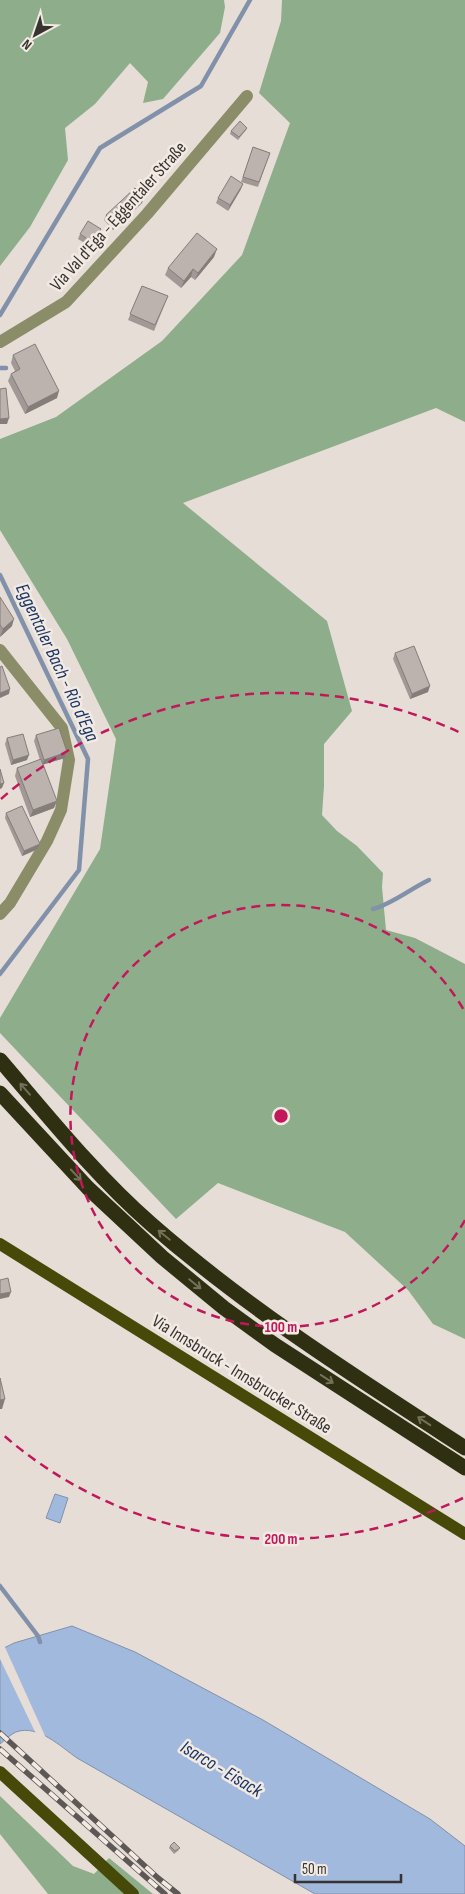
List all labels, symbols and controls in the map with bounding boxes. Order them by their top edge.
north arrow [10,10,60,60]
text: N [19,36,35,53]
street label: Via Val d'Ega - Eggentaler Straße [46,137,191,295]
water label: Eggentaler Bach - Rio d'Ega [10,580,103,745]
one-way arrow [20,1083,31,1096]
centre of rings [272,1107,290,1125]
one-way arrow [70,1169,82,1181]
one-way arrow [158,1229,171,1240]
one-way arrow [189,1279,202,1290]
street label: Via Innsbruck - Innsbrucker Straße [148,1310,335,1438]
text: 100 m [265,1318,297,1337]
one-way arrow [320,1374,334,1384]
one-way arrow [417,1416,431,1426]
text: 200 m [264,1530,298,1549]
water label: Isarco - Eisack [176,1736,267,1803]
scale bar [295,1852,401,1884]
text: 50 m [302,1860,327,1879]

